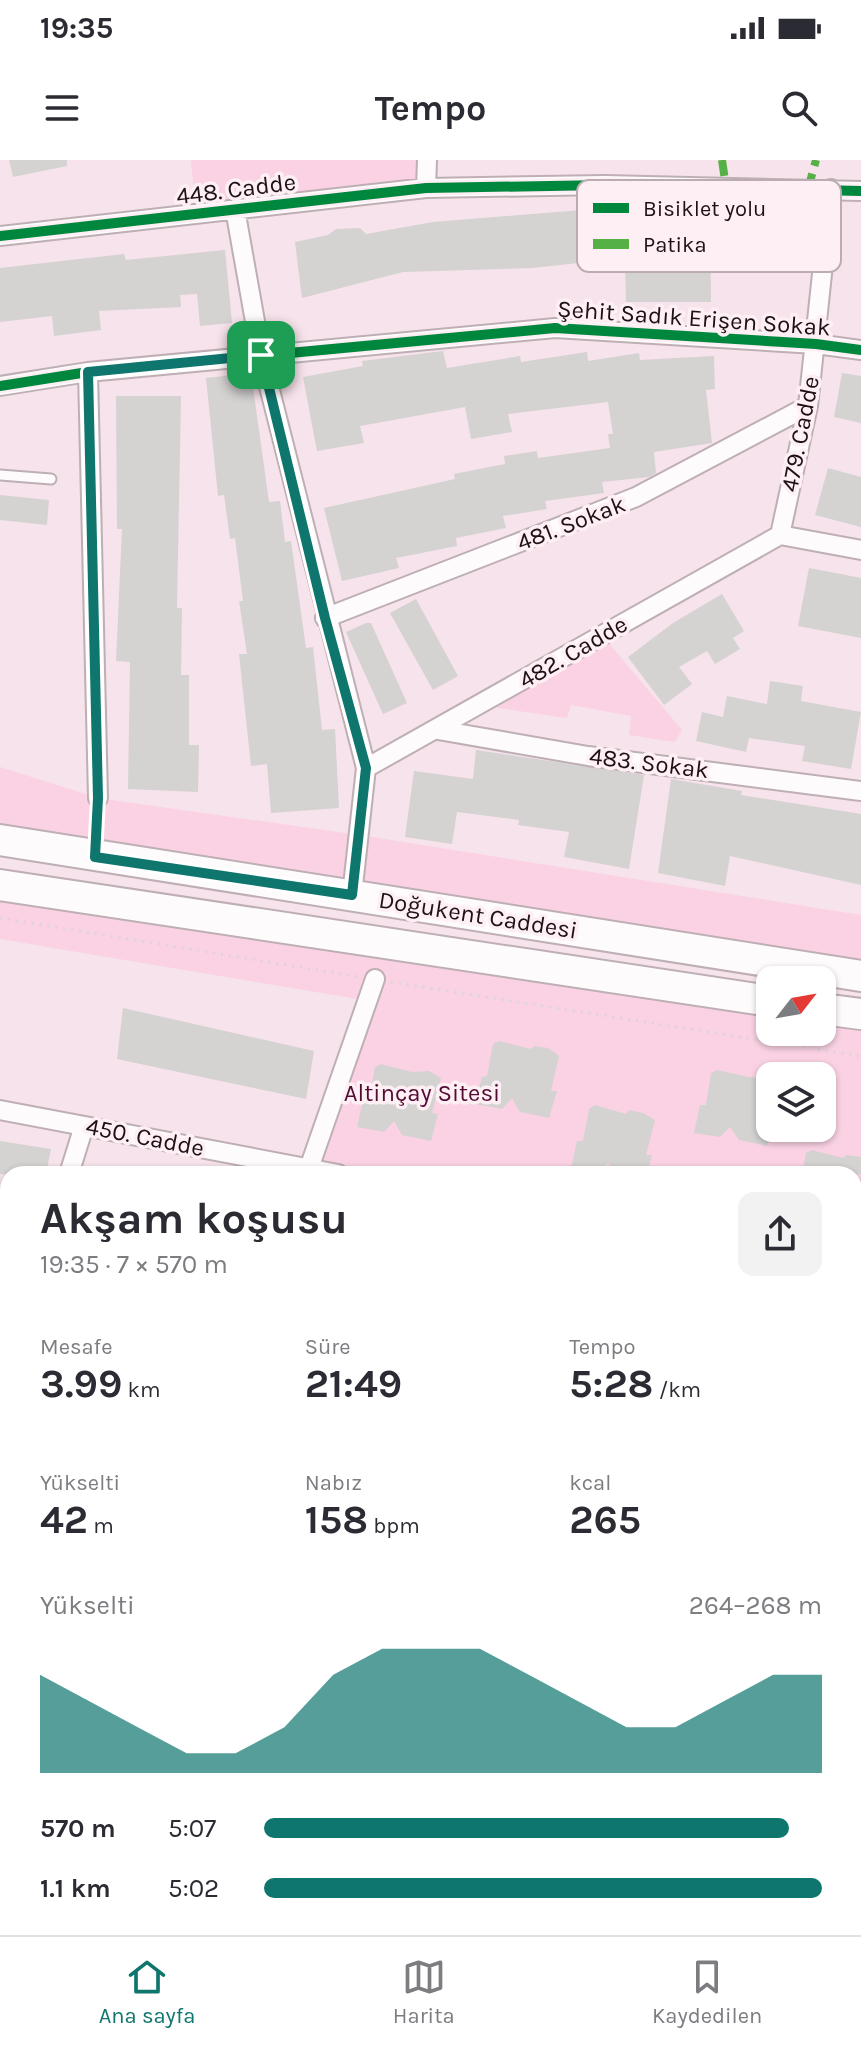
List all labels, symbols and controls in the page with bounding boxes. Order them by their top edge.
text: 19:35 [40,10,113,46]
icon: menu [40,86,84,130]
icon: search [777,86,821,130]
text: Tempo [375,87,486,129]
street label: 448. Cadde [175,168,297,210]
legend [577,180,841,272]
text: Bisiklet yolu [643,196,766,222]
text: Patika [643,232,707,258]
street label: Şehit Sadık Erişen Sokak [556,294,832,342]
pin [227,321,295,389]
icon: arrive [239,333,283,377]
street label: 479. Cadde [775,374,825,494]
street label: 481. Sokak [513,490,629,556]
street label: 482. Cadde [514,610,632,694]
street label: 483. Sokak [588,742,710,784]
street label: Doğukent Caddesi [377,885,579,945]
north arrow [756,966,836,1046]
map controls [756,966,836,1142]
button: layers [756,1062,836,1142]
park label: Altinçay Sitesi [344,1079,500,1107]
street label: 450. Cadde [83,1112,207,1162]
button: share [738,1192,822,1276]
text: Akşam koşusu [40,1193,348,1244]
text: 19:35 · 7 × 570 m [40,1249,228,1280]
text: Mesafe [40,1334,112,1360]
text: Süre [305,1334,351,1360]
text: Tempo [569,1334,635,1360]
text: 3.99 [40,1360,122,1407]
text: 21:49 [305,1360,402,1407]
text: 5:28 [569,1360,653,1407]
text: km [122,1377,160,1403]
text: /km [653,1377,701,1403]
text: Yükselti [40,1470,120,1496]
text: Nabız [305,1470,362,1496]
text: kcal [569,1470,611,1496]
text: 42 [40,1496,88,1543]
text: 158 [305,1496,368,1543]
text: 265 [569,1496,641,1543]
text: m [88,1513,114,1539]
text: bpm [368,1513,420,1539]
text: Yükselti [40,1590,135,1621]
text: 264–268 m [689,1590,822,1621]
text: 570 m [40,1813,116,1844]
text: 5:07 [168,1813,216,1844]
text: 1.1 km [40,1873,111,1904]
text: 5:02 [168,1873,219,1904]
tab: Ana sayfa [99,1955,195,2029]
tab: Harita [393,1955,455,2029]
tab: Kaydedilen [652,1955,762,2029]

